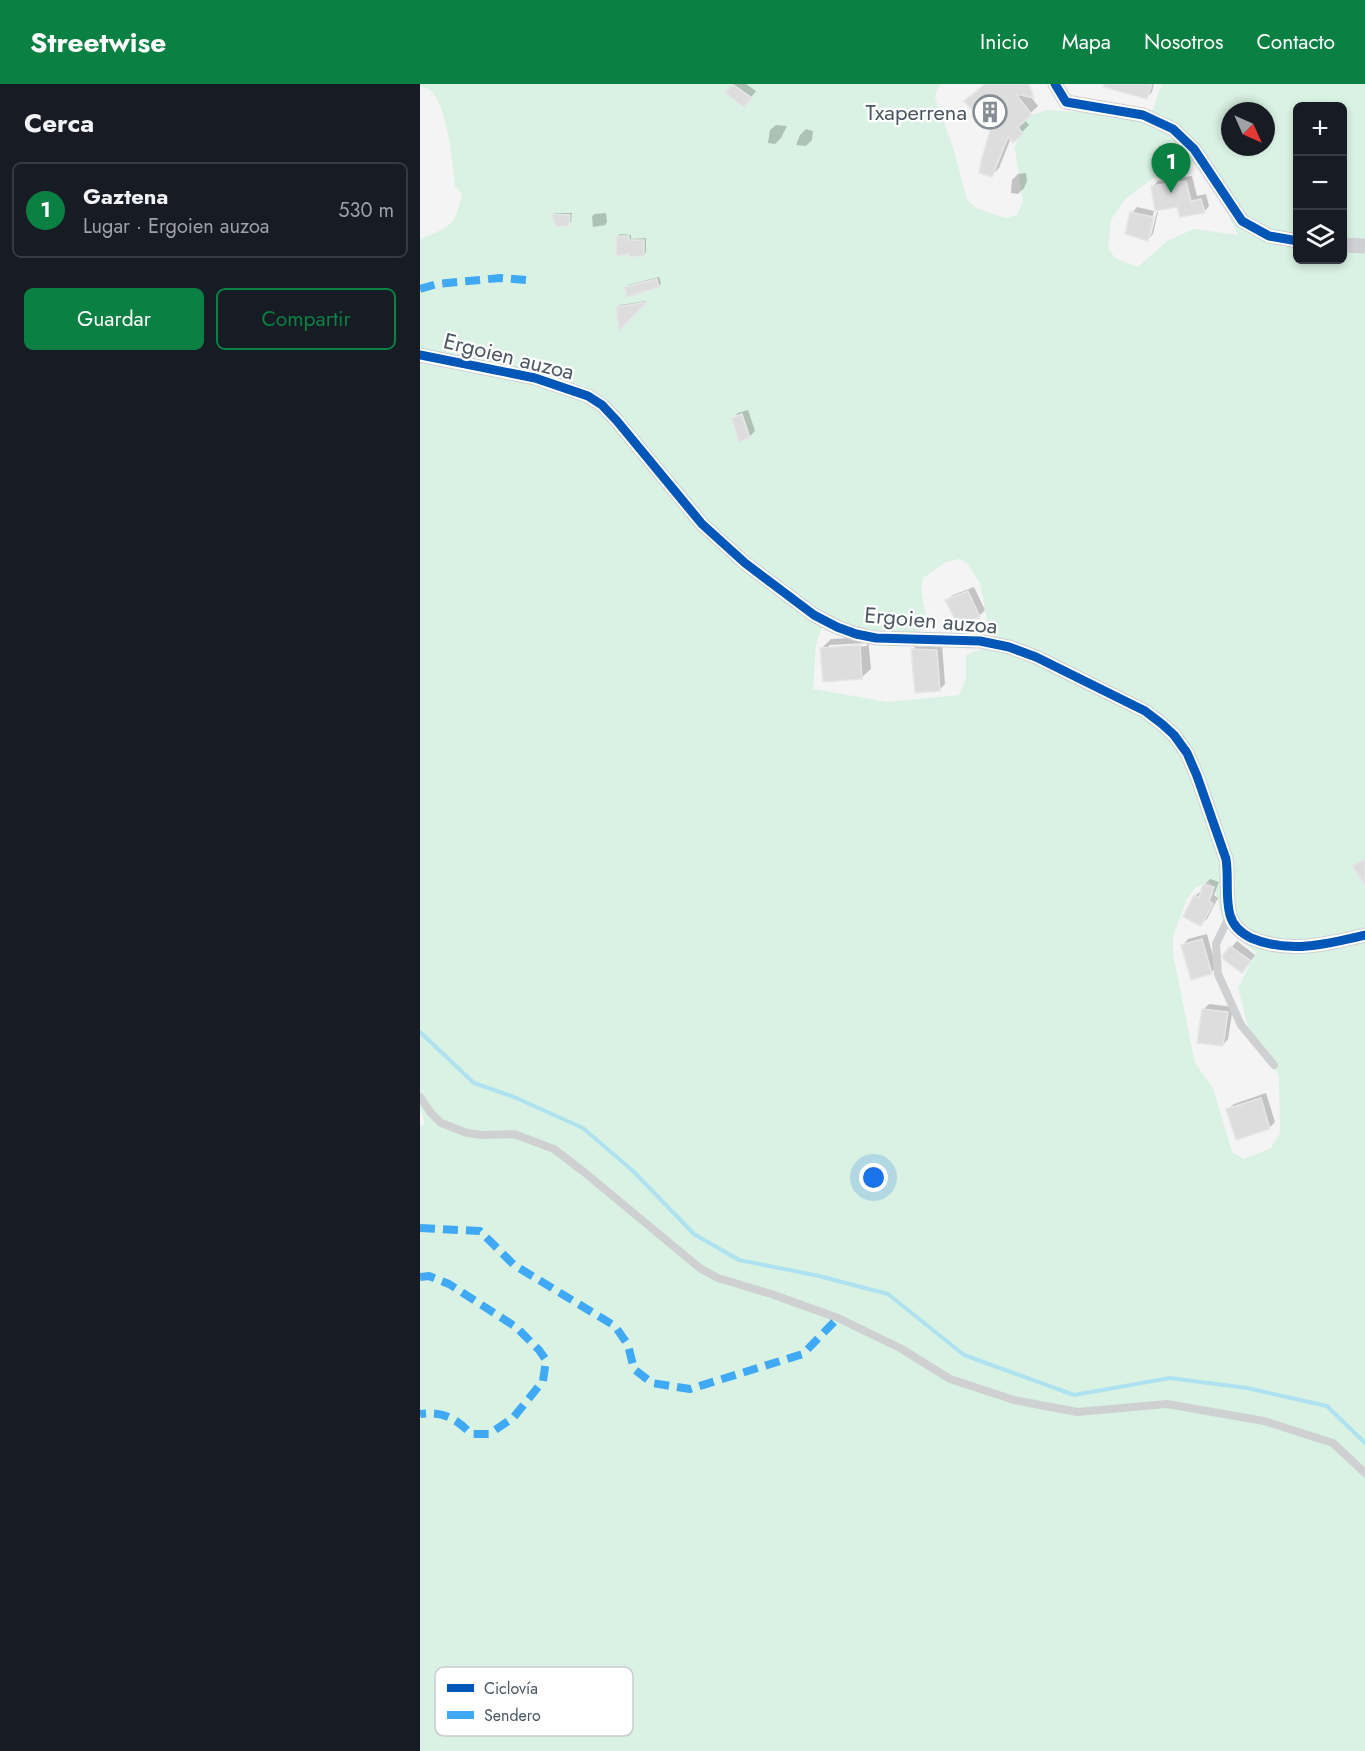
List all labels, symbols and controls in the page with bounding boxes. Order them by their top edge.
text: Streetwise [30,22,166,63]
text: Inicio [980,27,1029,57]
text: Mapa [1062,27,1111,57]
text: Nosotros [1144,27,1223,57]
text: Contacto [1256,27,1335,57]
building icon: Txaperrena [972,94,1008,130]
place label: Txaperrena [866,96,967,128]
north arrow [1221,102,1275,156]
map controls [1293,102,1347,264]
button: + [1293,102,1347,156]
text: Cerca [24,104,94,142]
pin: 1 [1152,144,1191,193]
button: − [1293,156,1347,210]
text: Gaztena [83,180,168,212]
text: 1 [40,196,51,225]
text: 530 m [338,196,394,225]
button: layers [1293,210,1347,264]
text: Lugar · Ergoien auzoa [83,212,269,241]
button: Guardar [24,288,204,350]
button: Compartir [216,288,396,350]
street label: Ergoien auzoa [440,324,578,388]
street label: Ergoien auzoa [863,598,999,642]
your location [859,1163,888,1192]
legend [435,1667,633,1736]
text: Ciclovía [484,1677,538,1700]
text: Sendero [484,1704,541,1727]

